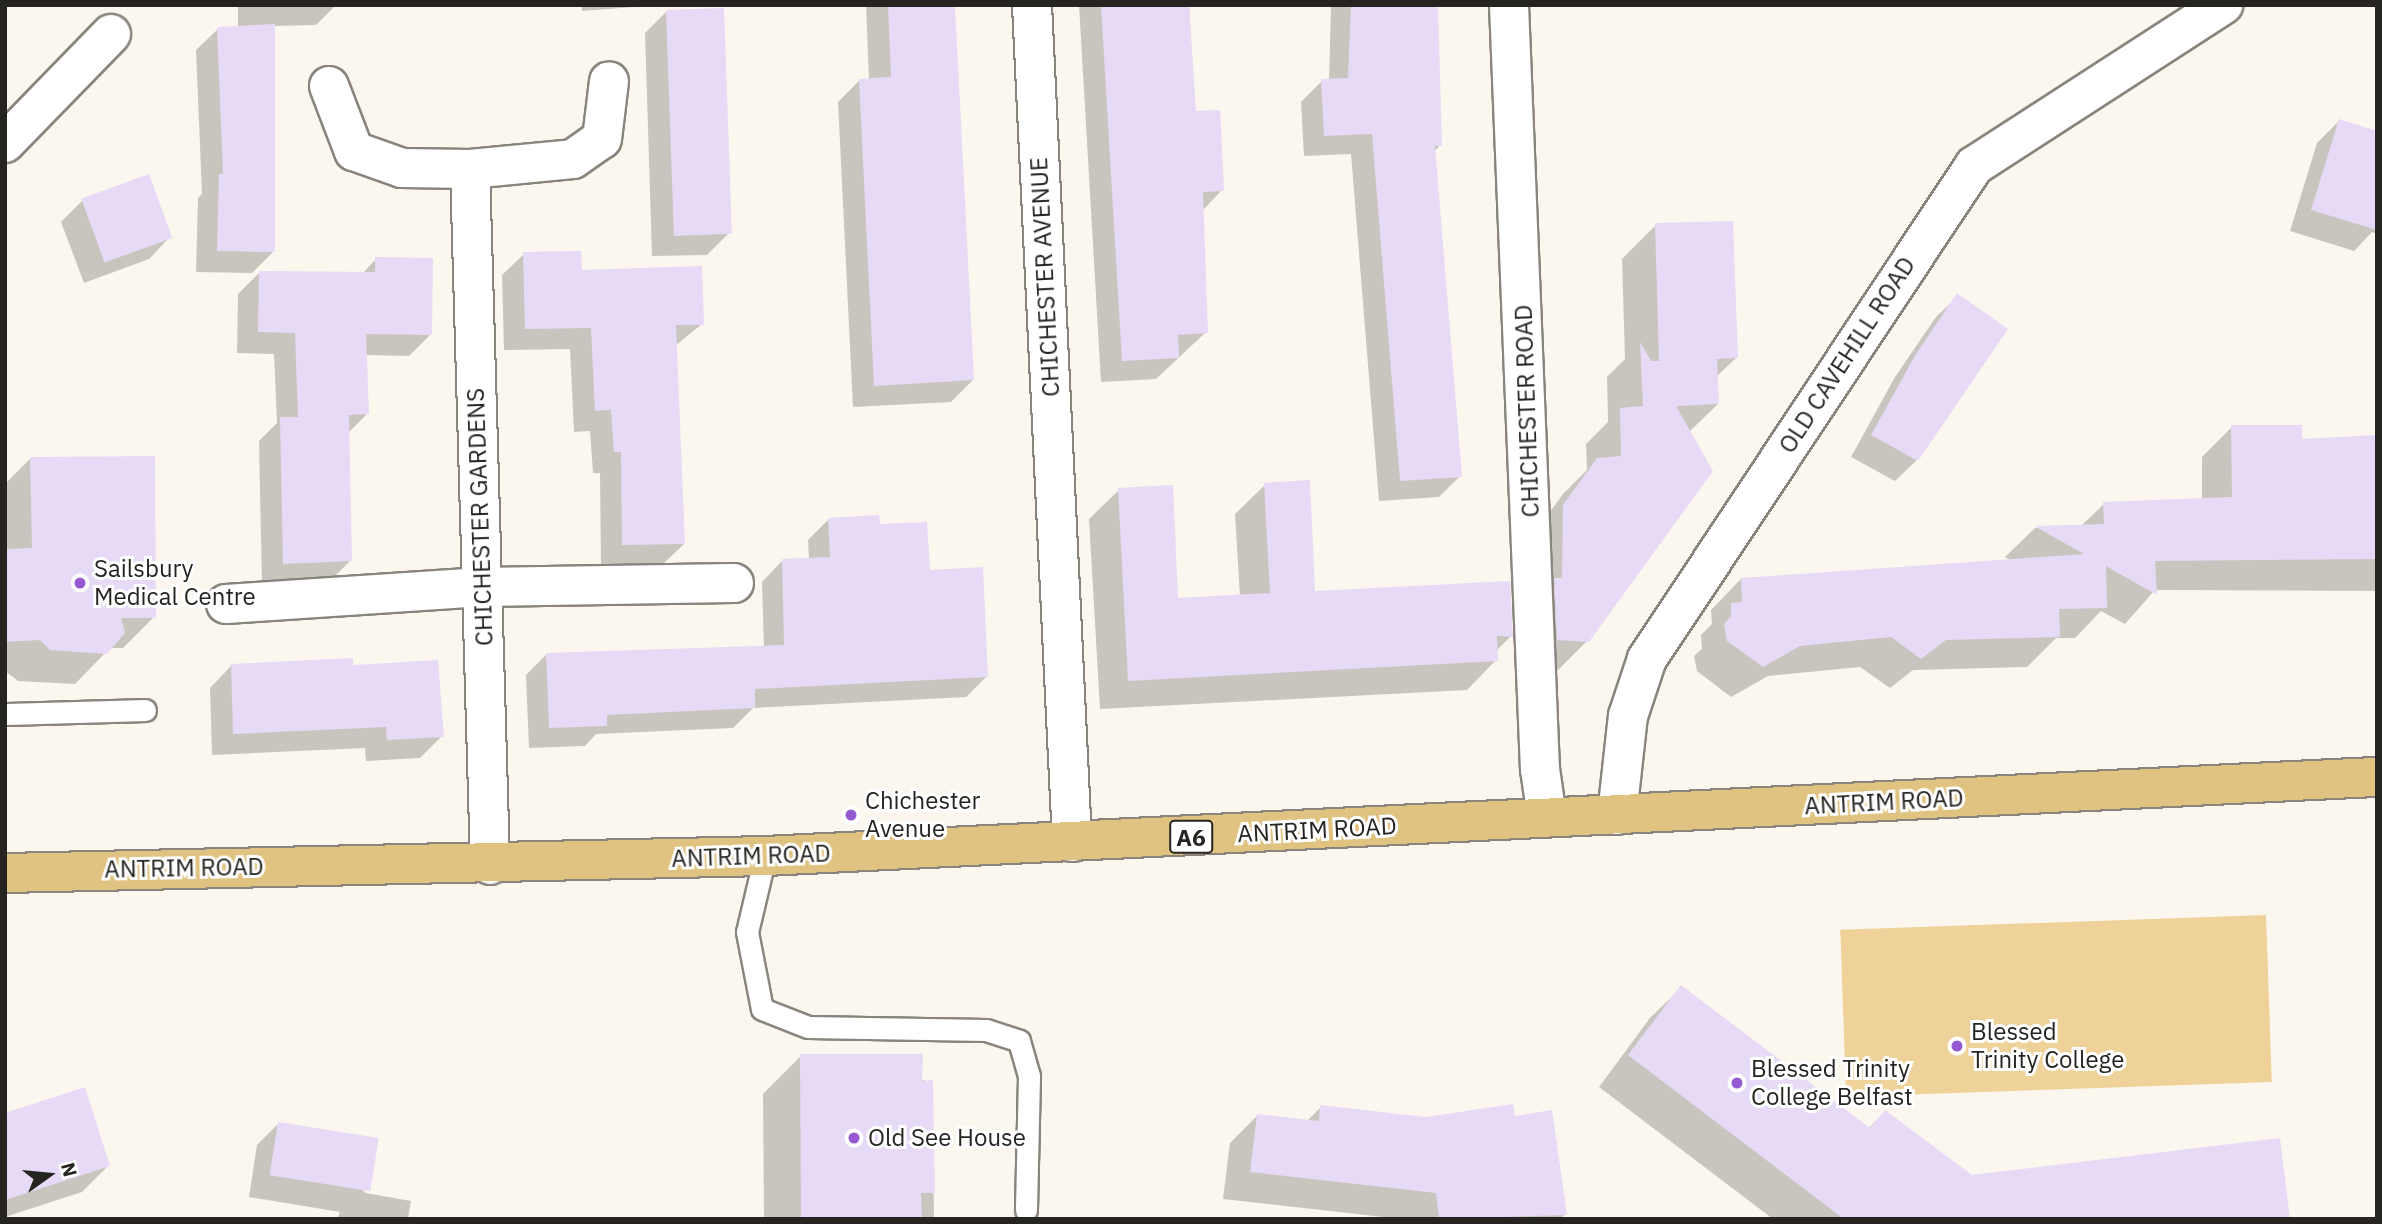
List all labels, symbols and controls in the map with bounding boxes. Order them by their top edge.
street label: CHICHESTER AVENUE [1024,156,1066,398]
street label: OLD CAVEHILL ROAD [1773,251,1921,459]
street label: CHICHESTER ROAD [1509,304,1545,518]
street label: CHICHESTER GARDENS [461,388,499,646]
place label: Sailsbury Medical Centre [94,555,256,611]
marker: Sailsbury Medical Centre [72,575,88,591]
street label: ANTRIM ROAD [1804,783,1964,821]
place label: Chichester Avenue [865,787,980,843]
marker: Chichester Avenue [843,807,859,823]
street label: ANTRIM ROAD [1237,811,1397,849]
road number: A6 [1168,818,1214,856]
street label: ANTRIM ROAD [671,839,831,873]
street label: ANTRIM ROAD [104,852,264,884]
place label: Blessed Trinity College [1971,1018,2124,1074]
marker: Blessed Trinity College [1949,1038,1965,1054]
place label: Blessed Trinity College Belfast [1751,1055,1913,1111]
marker: Blessed Trinity College Belfast [1729,1075,1745,1091]
place label: Old See House [868,1124,1026,1152]
marker: Old See House [846,1130,862,1146]
north arrow [14,1140,84,1210]
text: N [56,1160,83,1179]

